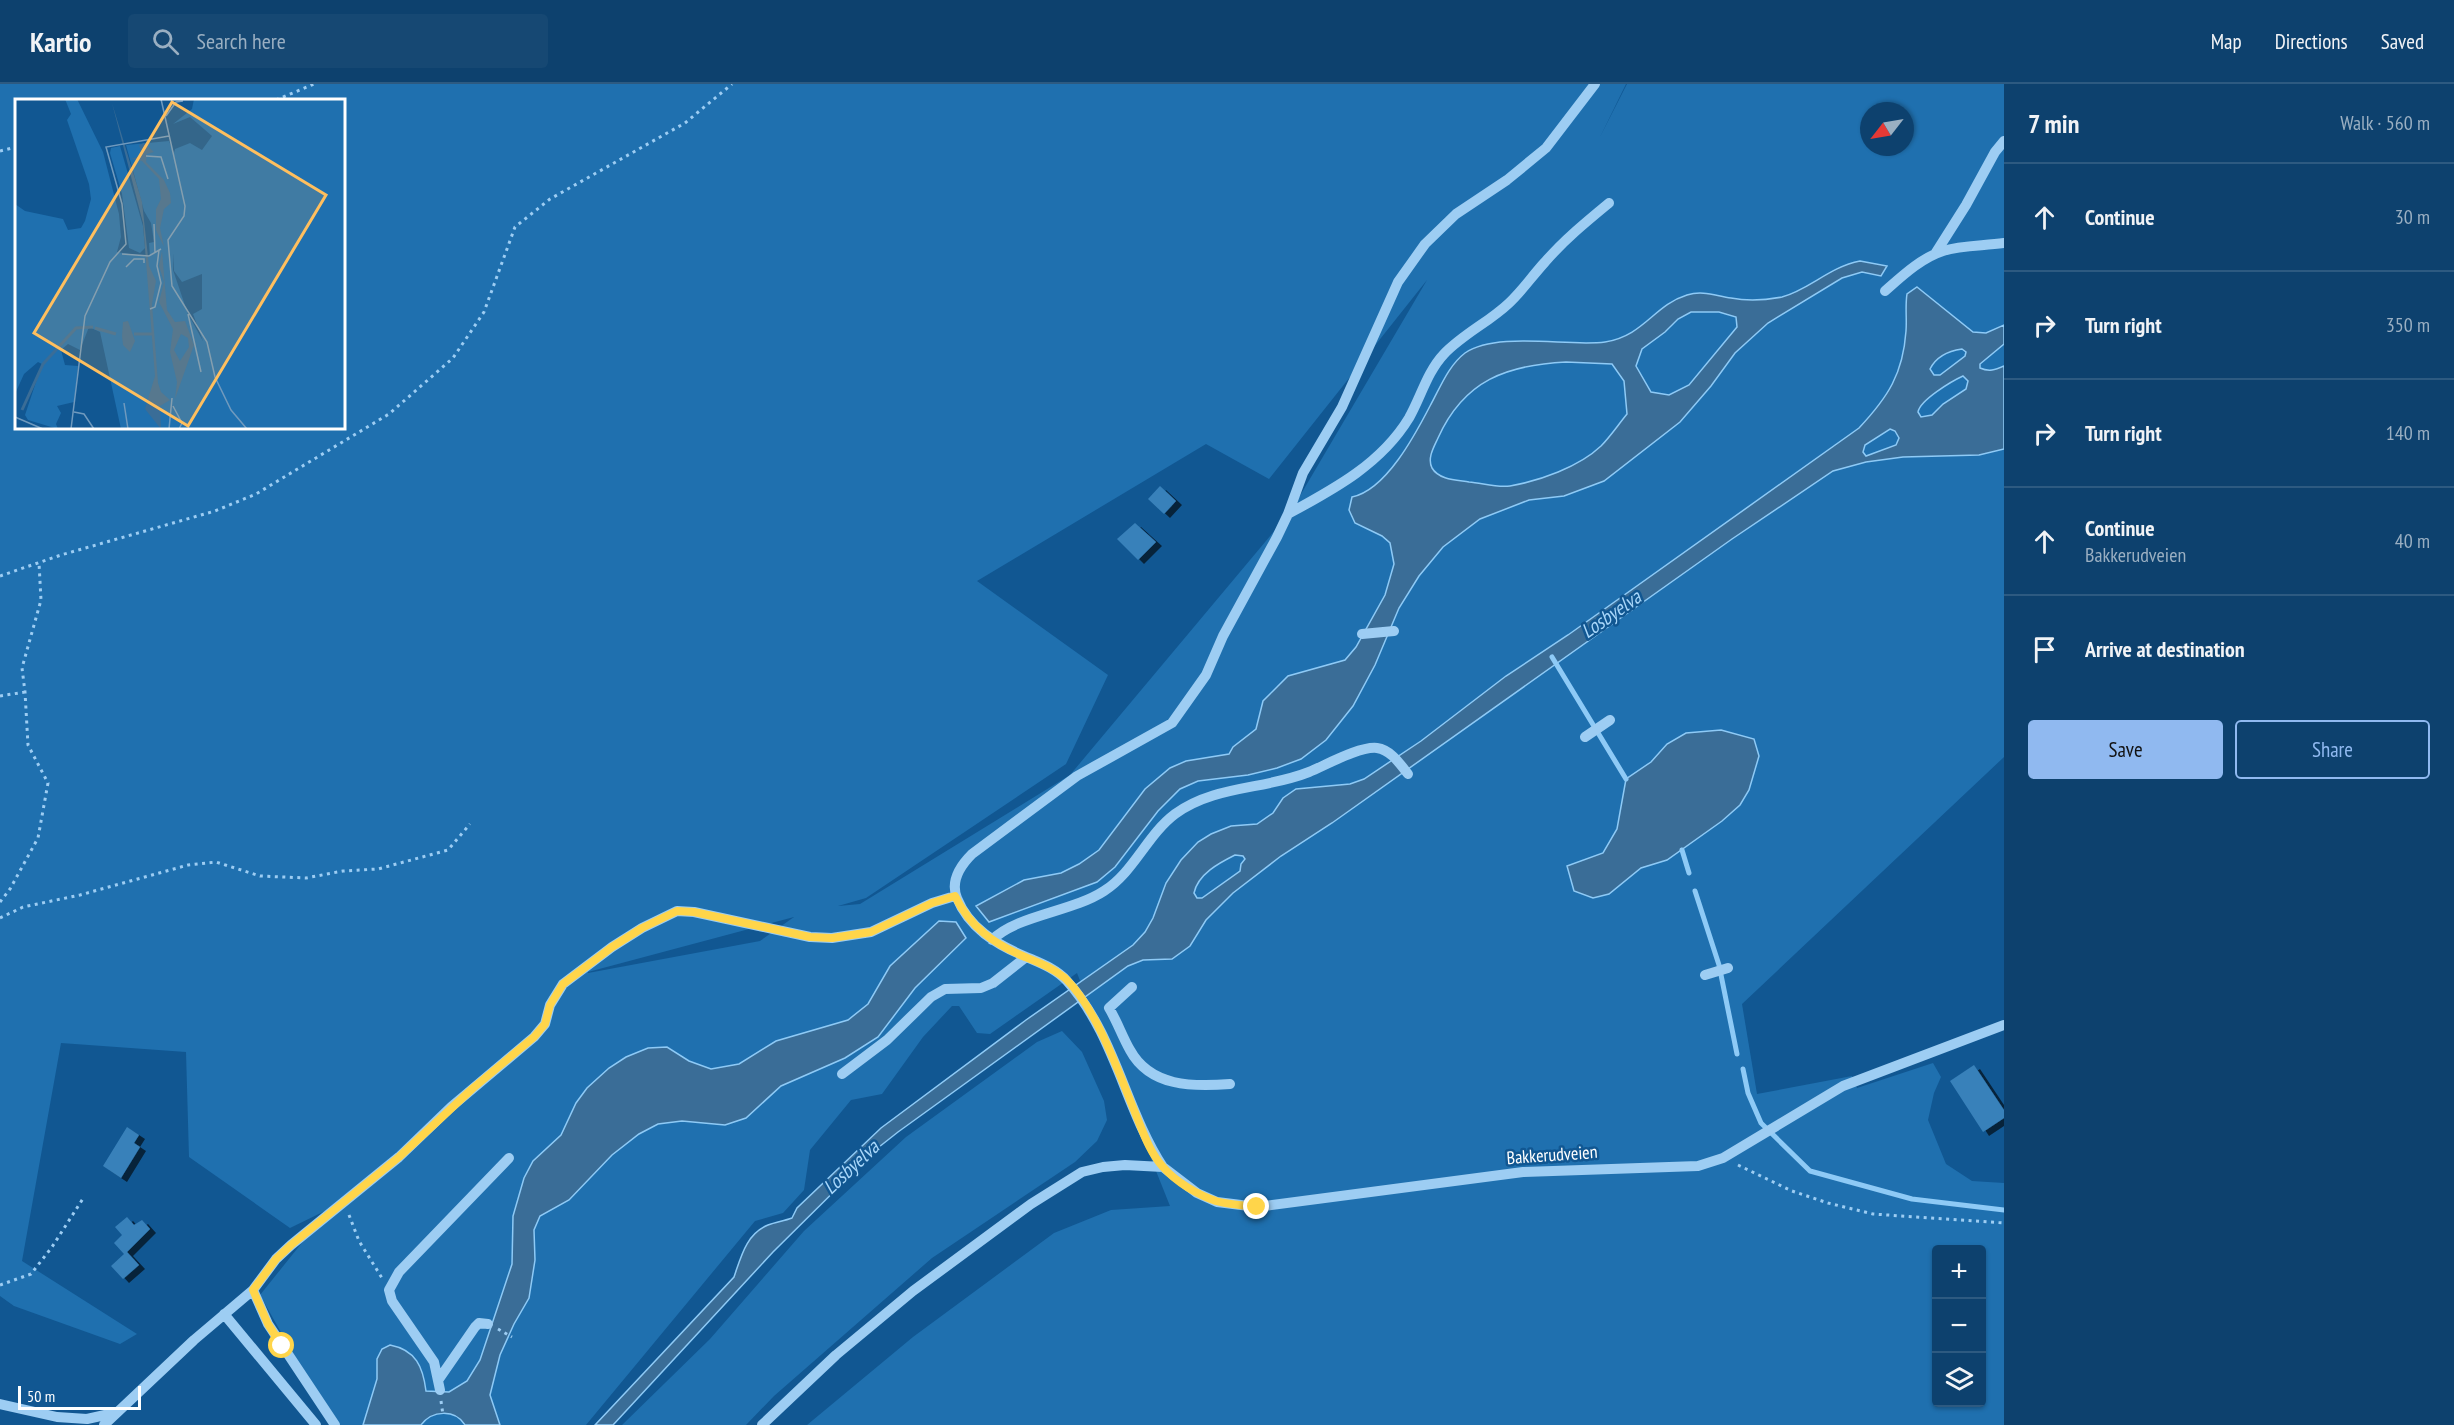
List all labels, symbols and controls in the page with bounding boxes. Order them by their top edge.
search box [128,14,548,68]
text: Kartio [30,23,92,60]
icon: search [149,25,182,58]
text: Search here [197,27,286,55]
text: Map [2211,28,2242,55]
text: Directions [2275,28,2348,55]
text: Saved [2381,28,2424,55]
inset map [15,99,345,429]
north arrow [1860,102,1914,156]
text: 7 min [2028,107,2079,140]
text: Walk · 560 m [2340,110,2430,136]
icon: ahead [2028,201,2061,234]
text: Continue [2085,203,2155,231]
text: 30 m [2395,204,2430,230]
icon: right [2028,309,2061,342]
text: Turn right [2085,311,2162,339]
text: 350 m [2386,312,2430,338]
icon: right [2028,417,2061,450]
text: Turn right [2085,419,2162,447]
text: 140 m [2386,420,2430,446]
text: Continue [2085,514,2155,542]
icon: ahead [2028,525,2061,558]
text: 40 m [2395,528,2430,554]
text: Bakkerudveien [2085,542,2186,568]
water label: Losbyelva [1576,583,1647,644]
icon: arrive [2028,633,2061,666]
text: Arrive at destination [2085,635,2245,663]
button: Save [2028,720,2223,779]
button: Share [2235,720,2430,779]
water label: Losbyelva [817,1134,885,1200]
street label: Bakkerudveien [1506,1140,1598,1169]
route end [1243,1193,1269,1219]
map controls [1932,1245,1986,1407]
button: + [1932,1245,1986,1299]
button: − [1932,1299,1986,1353]
route start [268,1332,294,1358]
button: layers [1932,1353,1986,1407]
scale bar [18,1383,141,1410]
text: 50 m [27,1386,55,1406]

